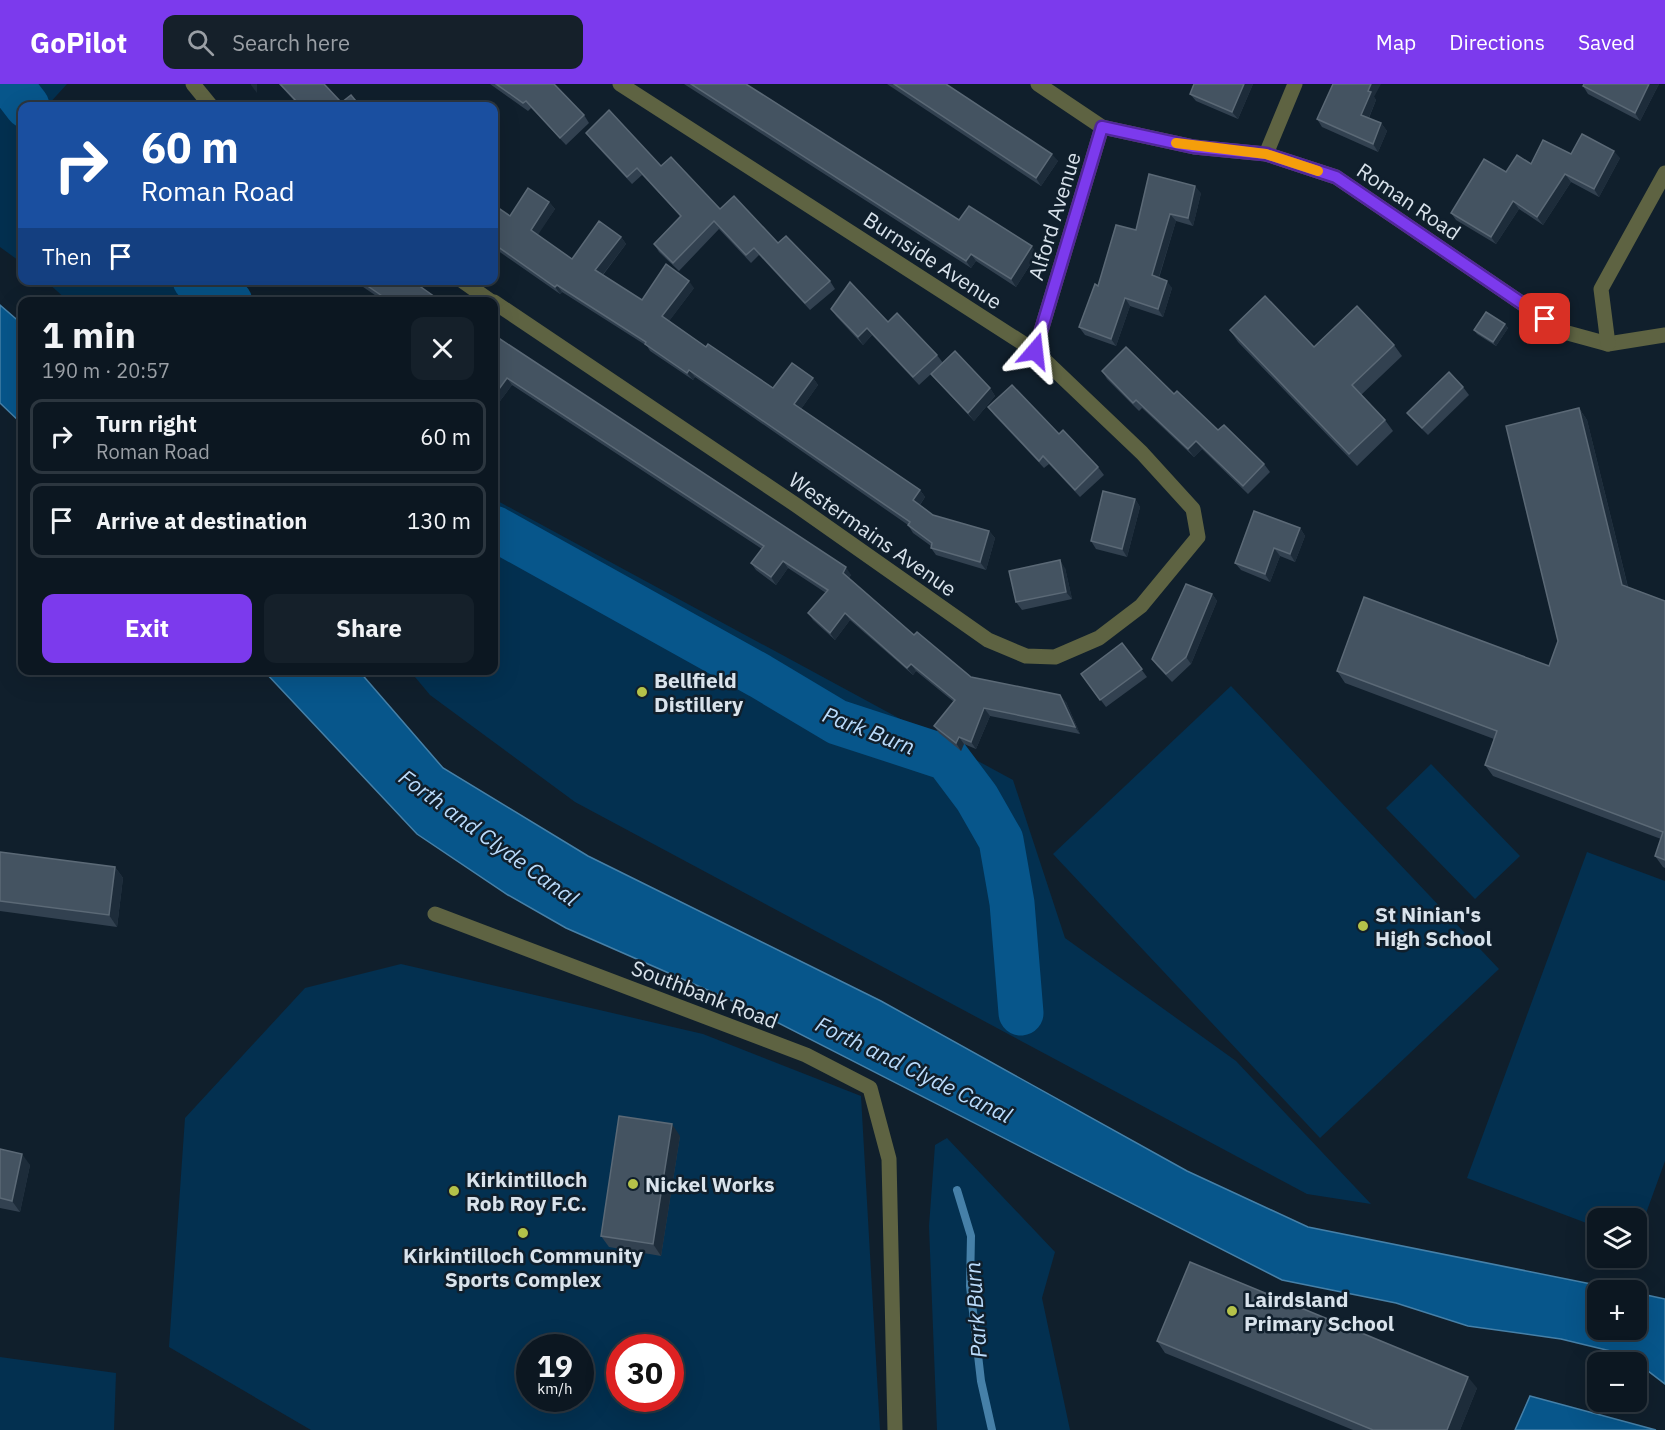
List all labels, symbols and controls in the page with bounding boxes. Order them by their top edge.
search box [163,15,583,69]
text: GoPilot [30,24,127,61]
icon: search [184,26,217,59]
text: Search here [232,28,350,57]
text: Map [1376,28,1416,56]
text: Directions [1449,28,1545,56]
text: Saved [1578,28,1635,56]
text: 60 m [141,120,239,175]
icon: right [42,126,120,204]
street label: Alford Avenue [1021,149,1087,283]
street label: Roman Road [1352,156,1466,246]
text: Roman Road [141,173,295,208]
street label: Burnside Avenue [858,205,1008,315]
icon: arrive [104,240,137,273]
text: Then [42,242,92,271]
pin [1519,293,1570,344]
icon: arrive [1528,302,1561,335]
text: 1 min [42,311,136,358]
button: close [411,317,474,380]
position arrow [1003,319,1067,383]
text: 190 m · 20:57 [42,357,170,384]
text: Turn right [96,409,197,438]
icon: right [45,420,78,453]
text: 60 m [420,422,471,451]
text: Roman Road [96,438,210,465]
street label: Westermains Avenue [784,466,962,602]
icon: arrive [45,504,78,537]
text: Arrive at destination [96,506,307,535]
text: 130 m [407,506,471,535]
button: Exit [42,594,252,663]
button: Share [264,594,474,663]
place label: Bellfield Distillery [654,666,744,718]
marker: Bellfield Distillery [635,685,649,699]
water label: Park Burn [819,699,919,761]
water label: Forth and Clyde Canal [394,762,585,912]
place label: St Ninian's High School [1375,900,1492,952]
marker: St Ninian's High School [1356,919,1370,933]
street label: Southbank Road [628,953,782,1035]
water label: Forth and Clyde Canal [811,1009,1017,1129]
place label: Kirkintilloch Rob Roy F.C. [466,1165,588,1217]
place label: Nickel Works [645,1170,774,1198]
marker: Nickel Works [626,1177,640,1191]
marker: Kirkintilloch Rob Roy F.C. [447,1184,461,1198]
map controls [1587,1208,1647,1412]
button: layers [1587,1208,1647,1268]
marker: Kirkintilloch Community Sports Complex [516,1226,530,1240]
place label: Kirkintilloch Community Sports Complex [403,1241,644,1293]
water label: Park Burn [957,1261,993,1359]
button: + [1587,1280,1647,1340]
place label: Lairdsland Primary School [1244,1285,1394,1337]
marker: Lairdsland Primary School [1225,1304,1239,1318]
speed limit sign: 30 [606,1334,684,1412]
text: 19 [537,1346,573,1385]
button: − [1587,1352,1647,1412]
text: km/h [537,1379,573,1398]

